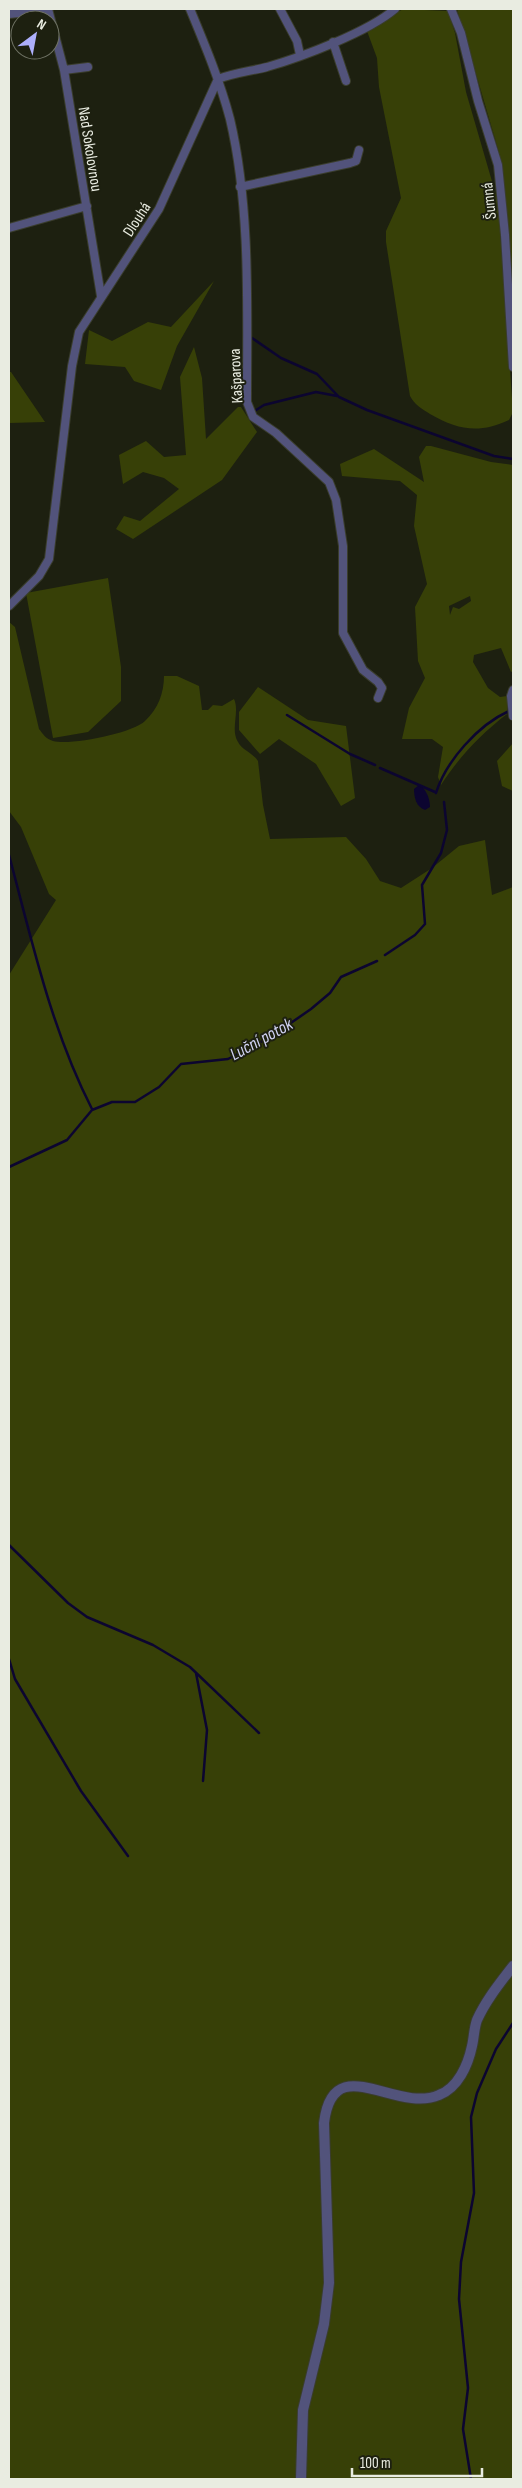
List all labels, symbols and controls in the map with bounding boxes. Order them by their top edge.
north arrow [10,10,60,60]
text: N [34,15,49,34]
street label: Nad Sokolovnou [73,106,106,193]
street label: Šumná [478,182,501,220]
street label: Dlouhá [119,199,155,241]
street label: Kašparova [226,348,247,404]
water label: Luční potok [226,1013,297,1065]
scale bar [352,2446,482,2478]
text: 100 m [360,2454,391,2473]

